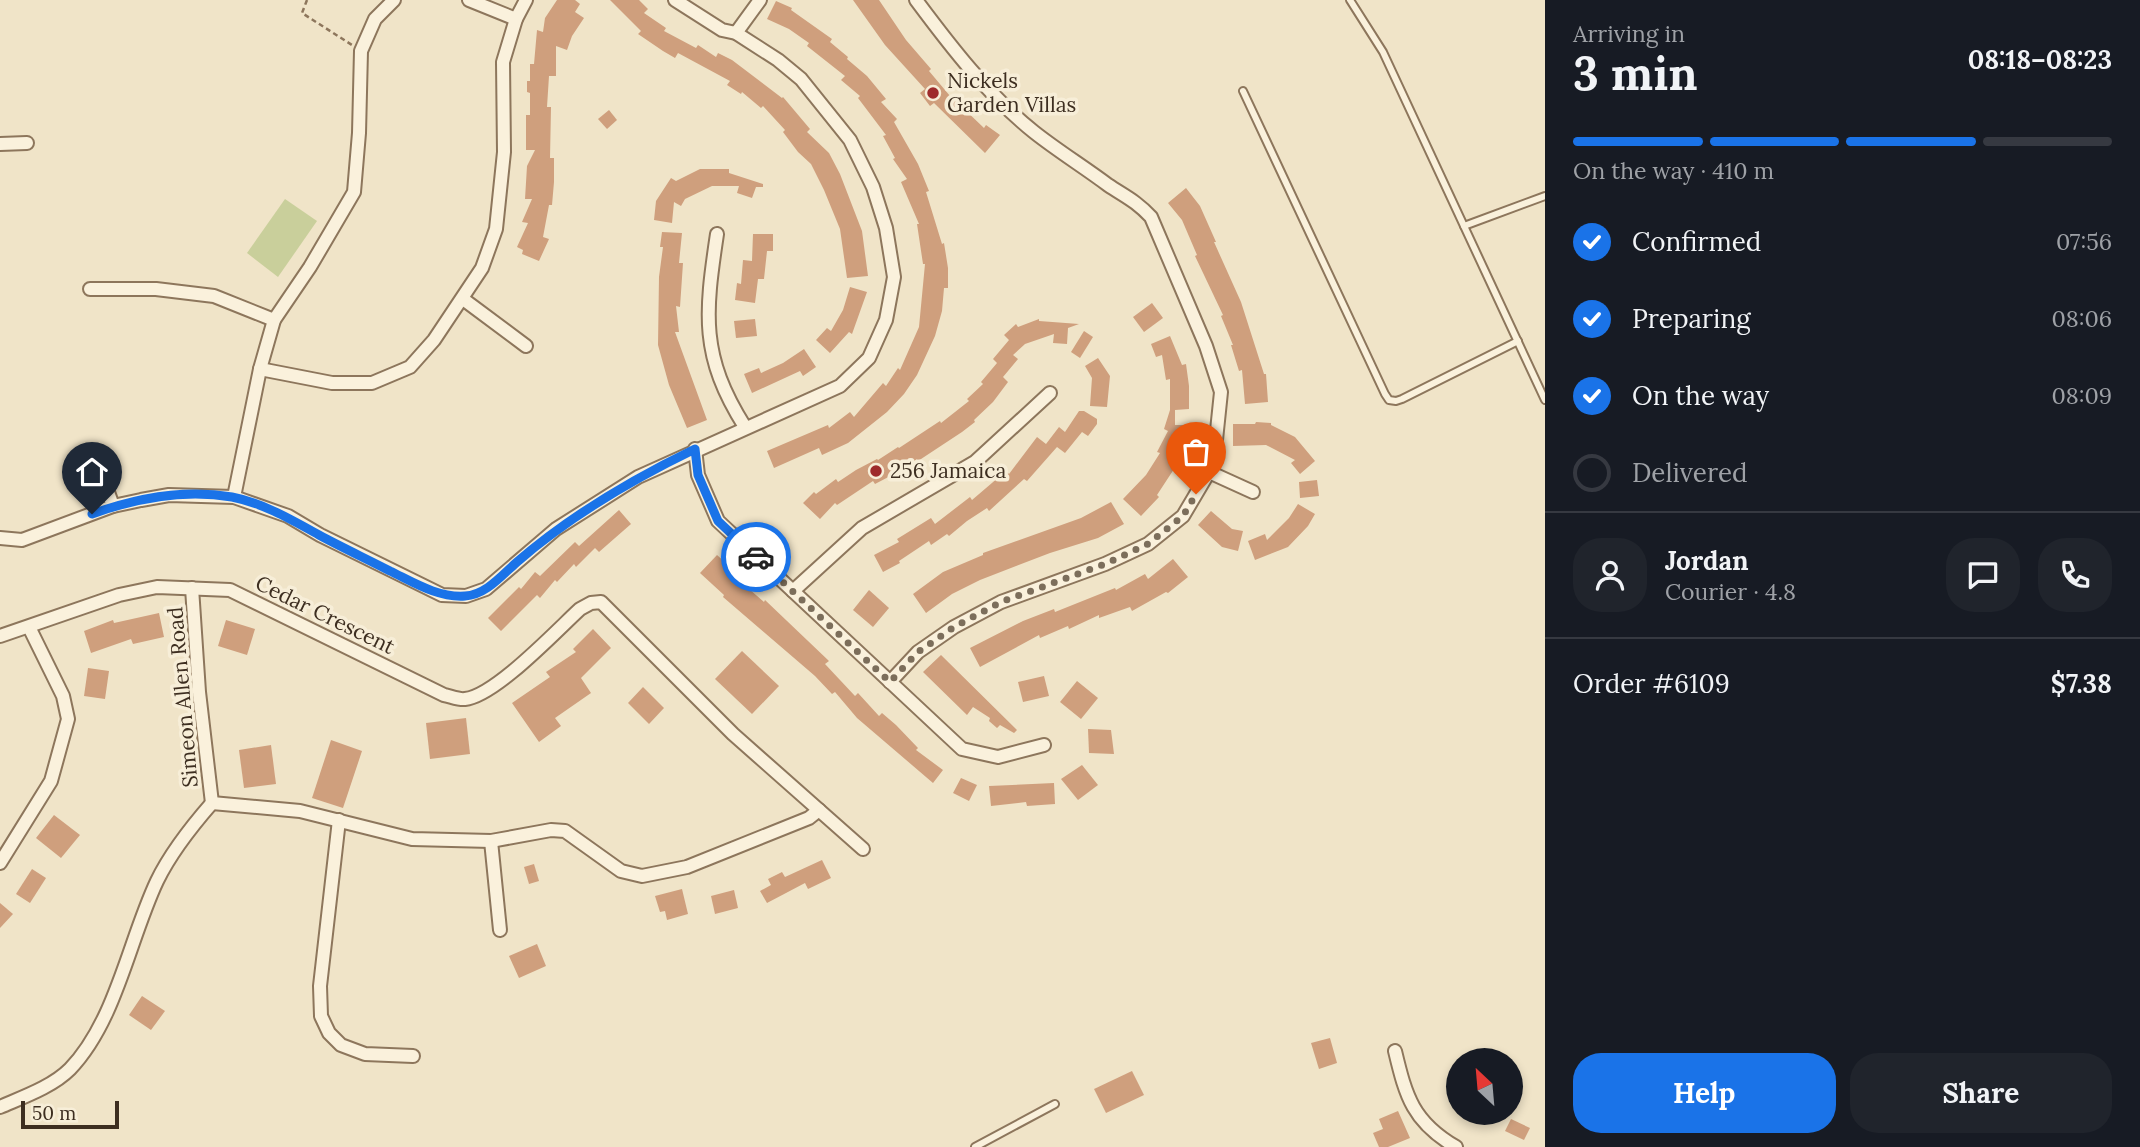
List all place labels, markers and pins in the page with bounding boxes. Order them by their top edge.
place label: Nickels Garden Villas [947,67,1076,118]
marker: Nickels Garden Villas [925,85,941,101]
pin [1166,422,1226,494]
pin [62,442,122,514]
place label: 256 Jamaica [890,457,1006,484]
marker: 256 Jamaica [868,463,884,479]

